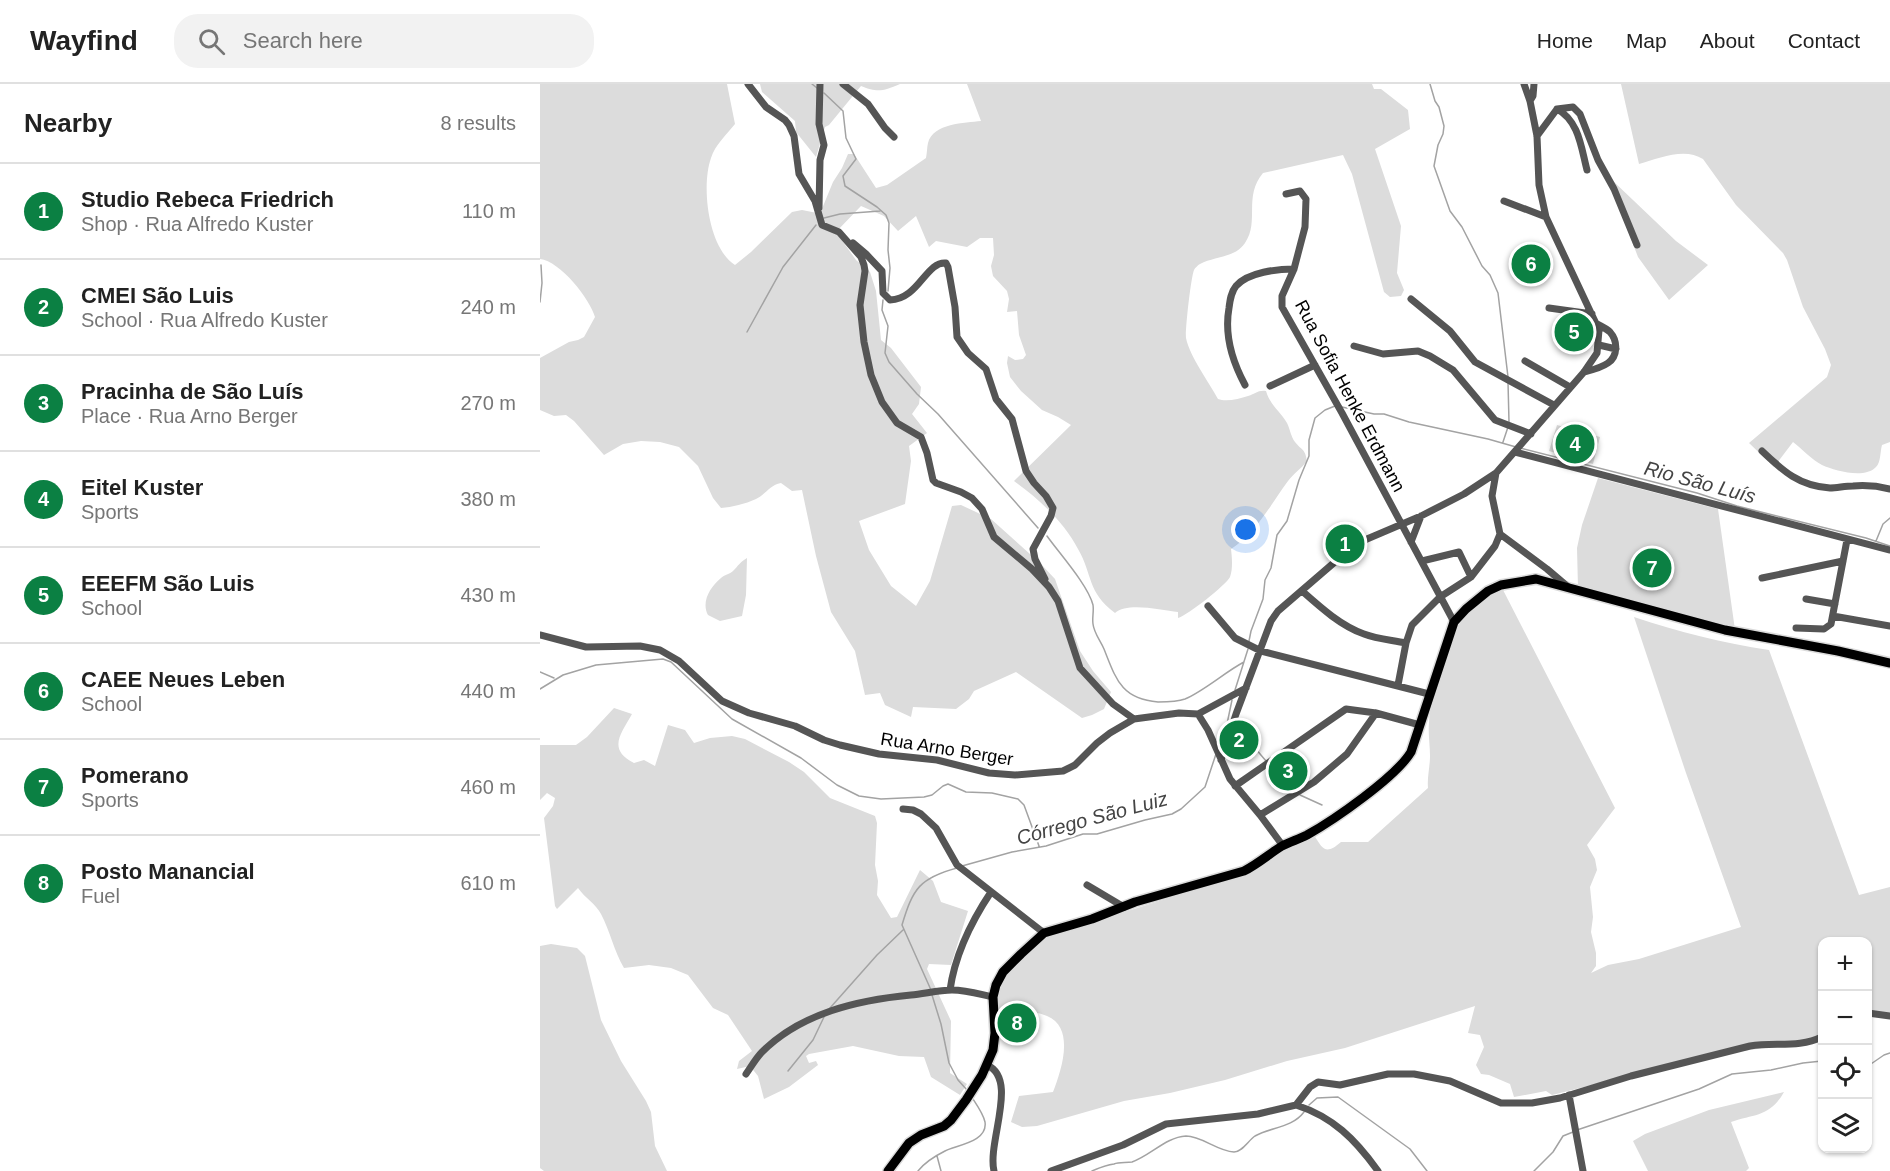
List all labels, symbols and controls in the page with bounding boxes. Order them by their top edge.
search box [174,14,594,68]
text: Wayfind [30,25,138,56]
icon: search [195,25,228,58]
text: Search here [243,28,363,53]
text: Home [1537,29,1593,52]
text: Map [1626,29,1667,52]
text: About [1700,29,1755,52]
text: Contact [1788,29,1860,52]
text: Nearby [24,108,112,138]
text: 8 results [440,112,516,134]
text: Studio Rebeca Friedrich [81,187,334,212]
text: 1 [38,200,49,222]
text: 110 m [462,200,516,222]
text: Shop · Rua Alfredo Kuster [81,213,313,235]
pin: 6 [1512,242,1550,286]
text: CMEI São Luis [81,283,234,308]
text: 2 [38,296,49,318]
text: 240 m [460,296,516,318]
street label: Rua Sofia Henke Erdmann [1291,297,1409,495]
text: School · Rua Alfredo Kuster [81,309,328,331]
pin: 5 [1554,310,1594,354]
text: Pracinha de São Luís [81,379,304,404]
text: 3 [38,392,49,414]
text: 270 m [460,392,516,414]
text: Place · Rua Arno Berger [81,405,298,427]
pin: 4 [1556,422,1594,466]
water label: Rio São Luís [1642,457,1758,507]
text: Eitel Kuster [81,475,203,500]
text: 4 [38,488,49,510]
text: 380 m [460,488,516,510]
text: Sports [81,501,139,523]
your location [1231,515,1260,544]
pin: 1 [1326,522,1364,566]
pin: 7 [1632,546,1672,590]
text: EEEFM São Luis [81,571,255,596]
text: 5 [38,584,49,606]
text: 430 m [460,584,516,606]
text: School [81,597,142,619]
text: CAEE Neues Leben [81,667,285,692]
text: 6 [38,680,49,702]
text: 440 m [460,680,516,702]
text: School [81,693,142,715]
pin: 2 [1220,718,1258,762]
street label: Rua Arno Berger [879,729,1015,769]
pin: 3 [1268,748,1308,794]
text: Pomerano [81,763,189,788]
text: 7 [38,776,49,798]
text: 460 m [460,776,516,798]
water label: Córrego São Luiz [1014,787,1170,849]
text: Sports [81,789,139,811]
text: Posto Manancial [81,859,255,884]
text: 8 [38,872,49,894]
text: 610 m [460,872,516,894]
text: Fuel [81,885,120,907]
map controls [1818,937,1872,1153]
button: + [1818,937,1872,991]
button: − [1818,991,1872,1045]
pin: 8 [998,1000,1036,1046]
button: locate [1818,1045,1872,1099]
button: layers [1818,1099,1872,1153]

